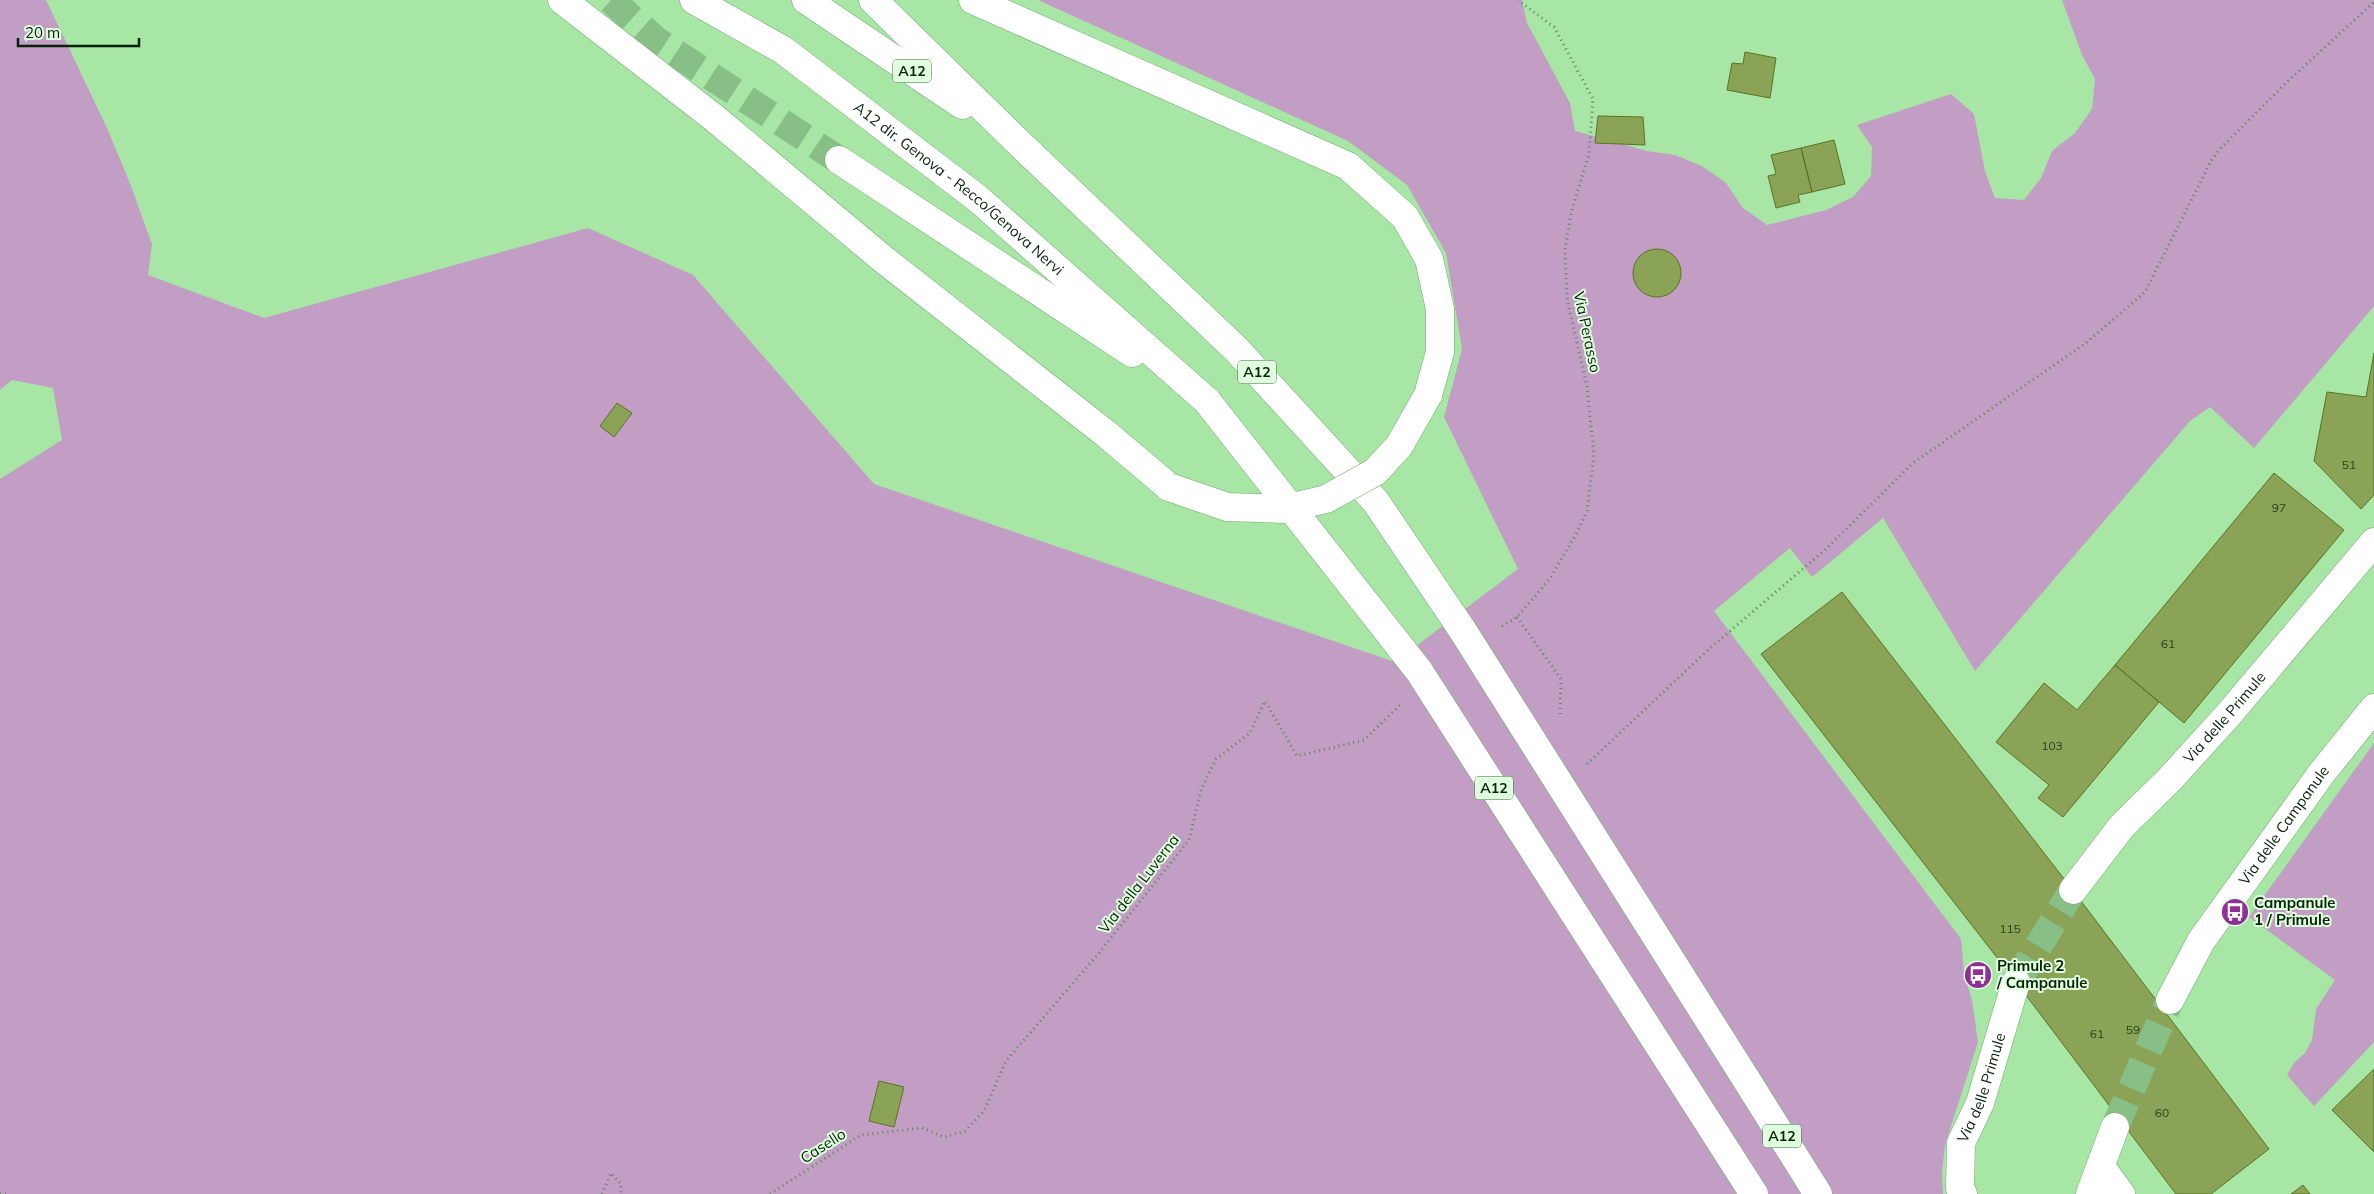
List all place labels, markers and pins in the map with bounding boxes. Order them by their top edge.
place label: Campanule 1 / Primule [2254,893,2336,929]
bus stop icon: Campanule 1 / Primule [2220,897,2250,927]
place label: Primule 2 / Campanule [1996,956,2087,992]
bus stop icon: Primule 2 / Campanule [1963,960,1993,990]

